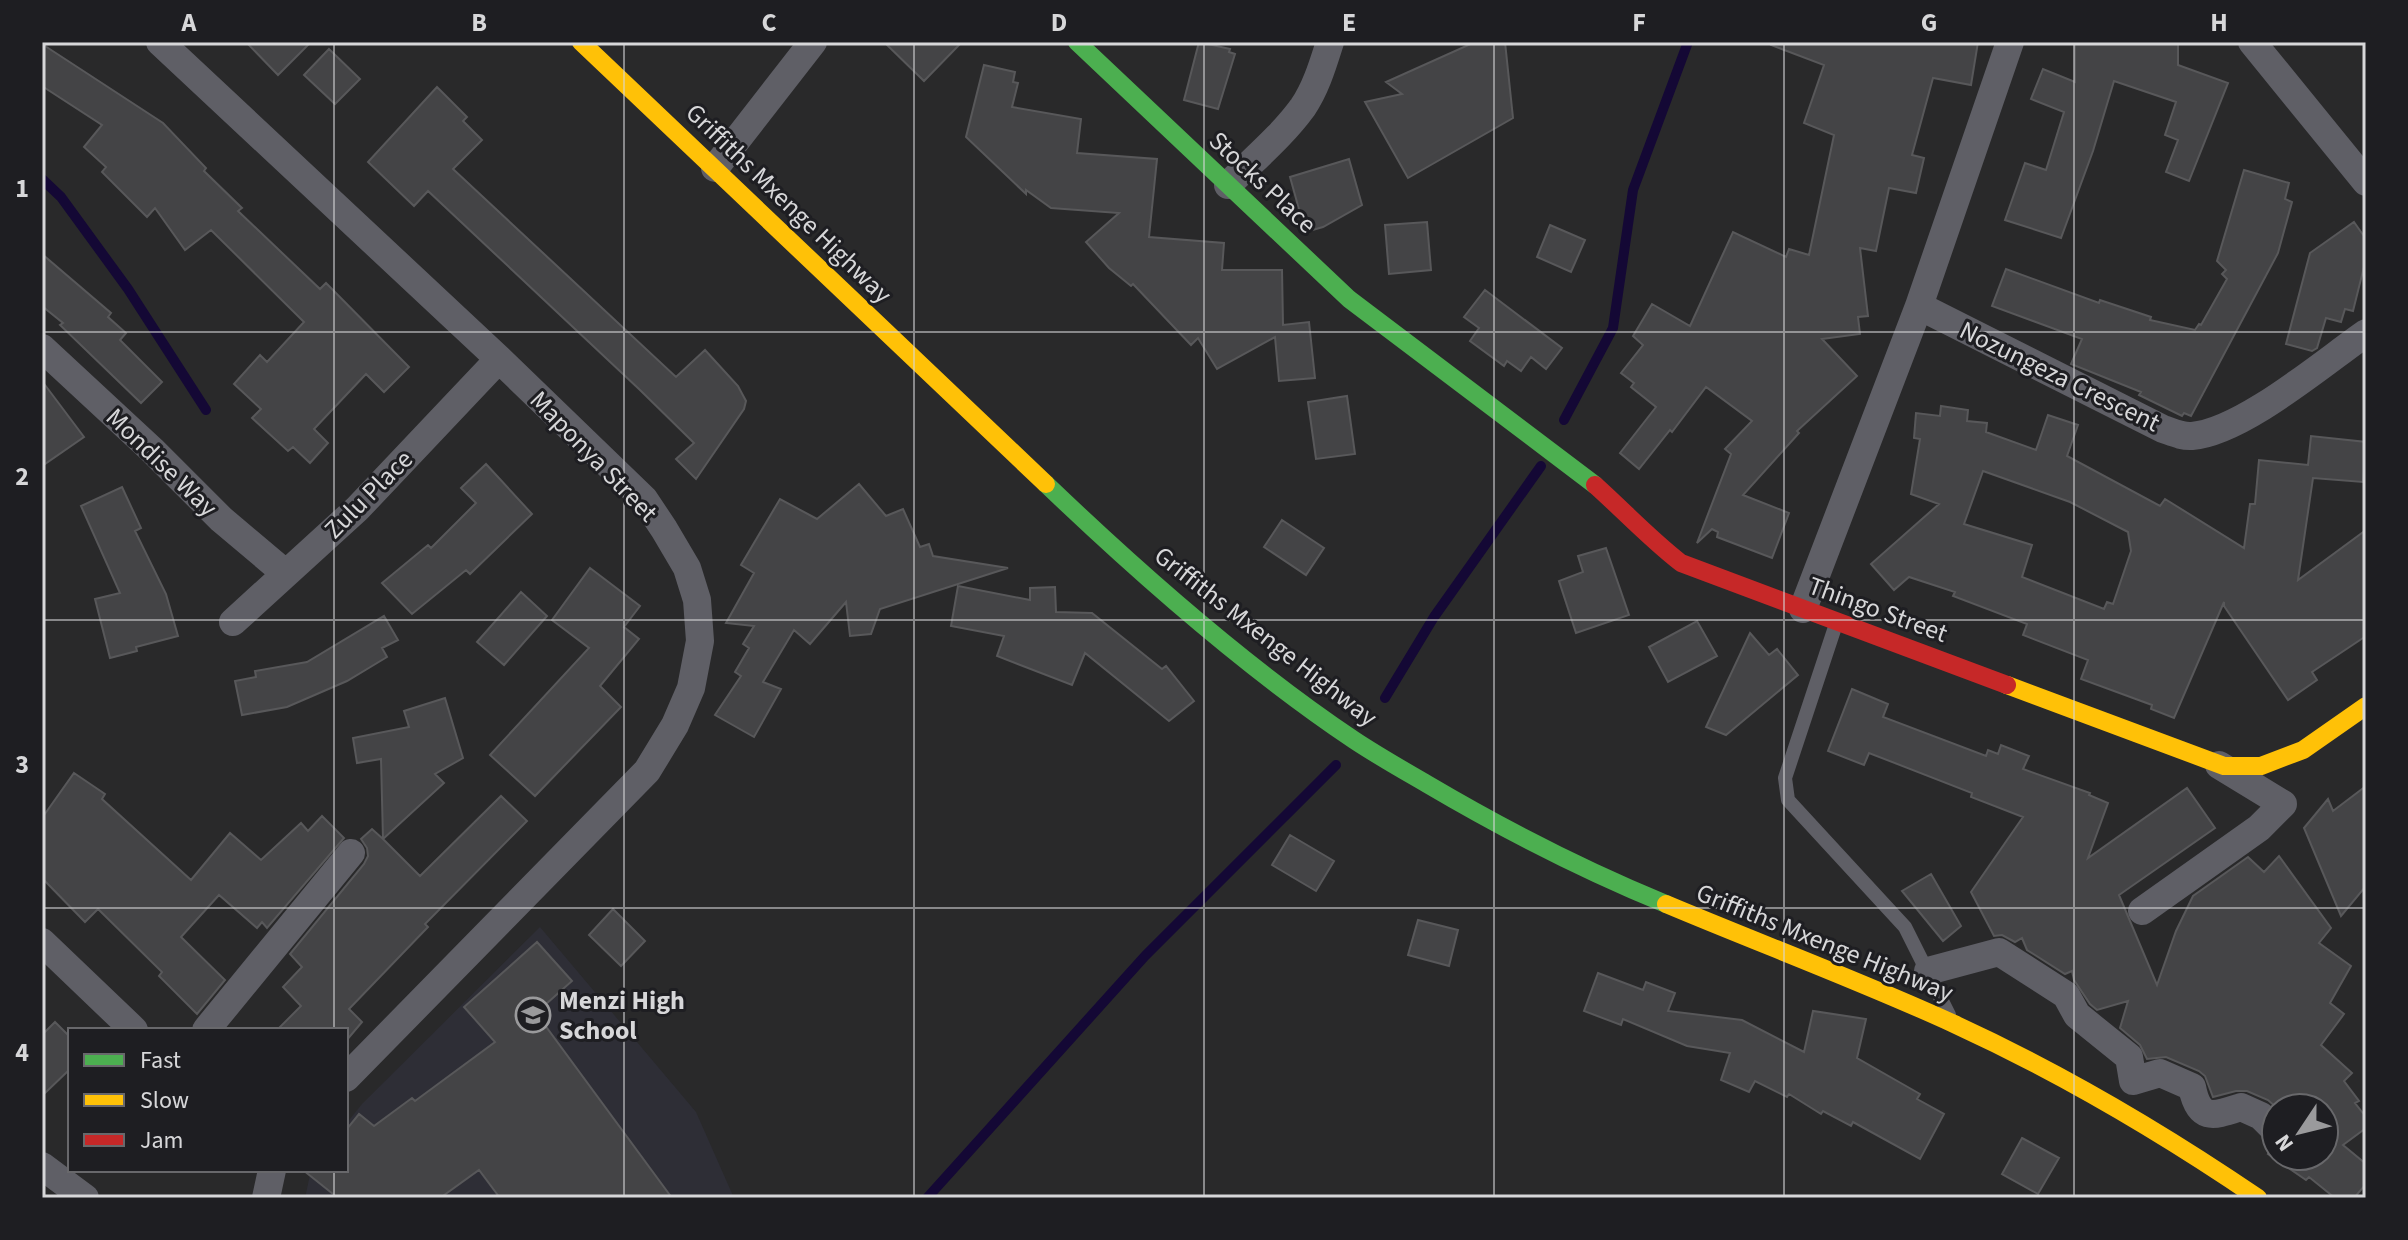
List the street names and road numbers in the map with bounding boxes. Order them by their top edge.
street label: Griffiths Mxenge Highway [677,95,900,312]
street label: Stocks Place [1201,123,1325,242]
street label: Nozungeza Crescent [1953,312,2166,441]
street label: Maponya Street [521,382,666,530]
street label: Mondise Way [98,400,226,525]
street label: Zulu Place [316,442,421,547]
street label: Griffiths Mxenge Highway [1146,537,1385,735]
street label: Thingo Street [1803,567,1953,652]
street label: Griffiths Mxenge Highway [1691,874,1959,1011]

